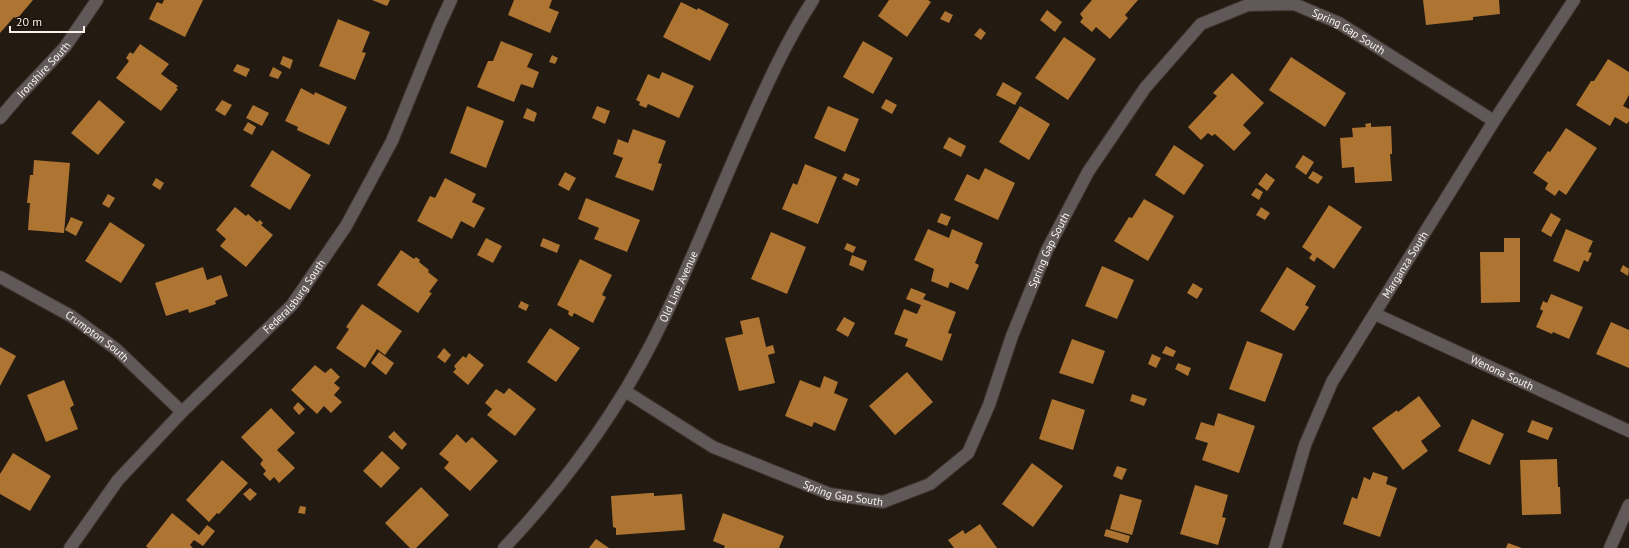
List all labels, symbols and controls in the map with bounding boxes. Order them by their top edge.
street label: Spring Gap South [1310,5,1388,57]
scale bar [10,8,84,34]
text: 20 m [16,14,42,29]
street label: Ironshire South [14,39,74,101]
street label: Spring Gap South [1025,210,1073,290]
street label: Marganza South [1379,229,1431,301]
street label: Old Line Avenue [656,248,701,324]
street label: Federalsburg South [260,257,328,337]
street label: Crumpton South [63,307,132,365]
street label: Wenona South [1468,352,1536,393]
street label: Spring Gap South [801,477,884,509]

